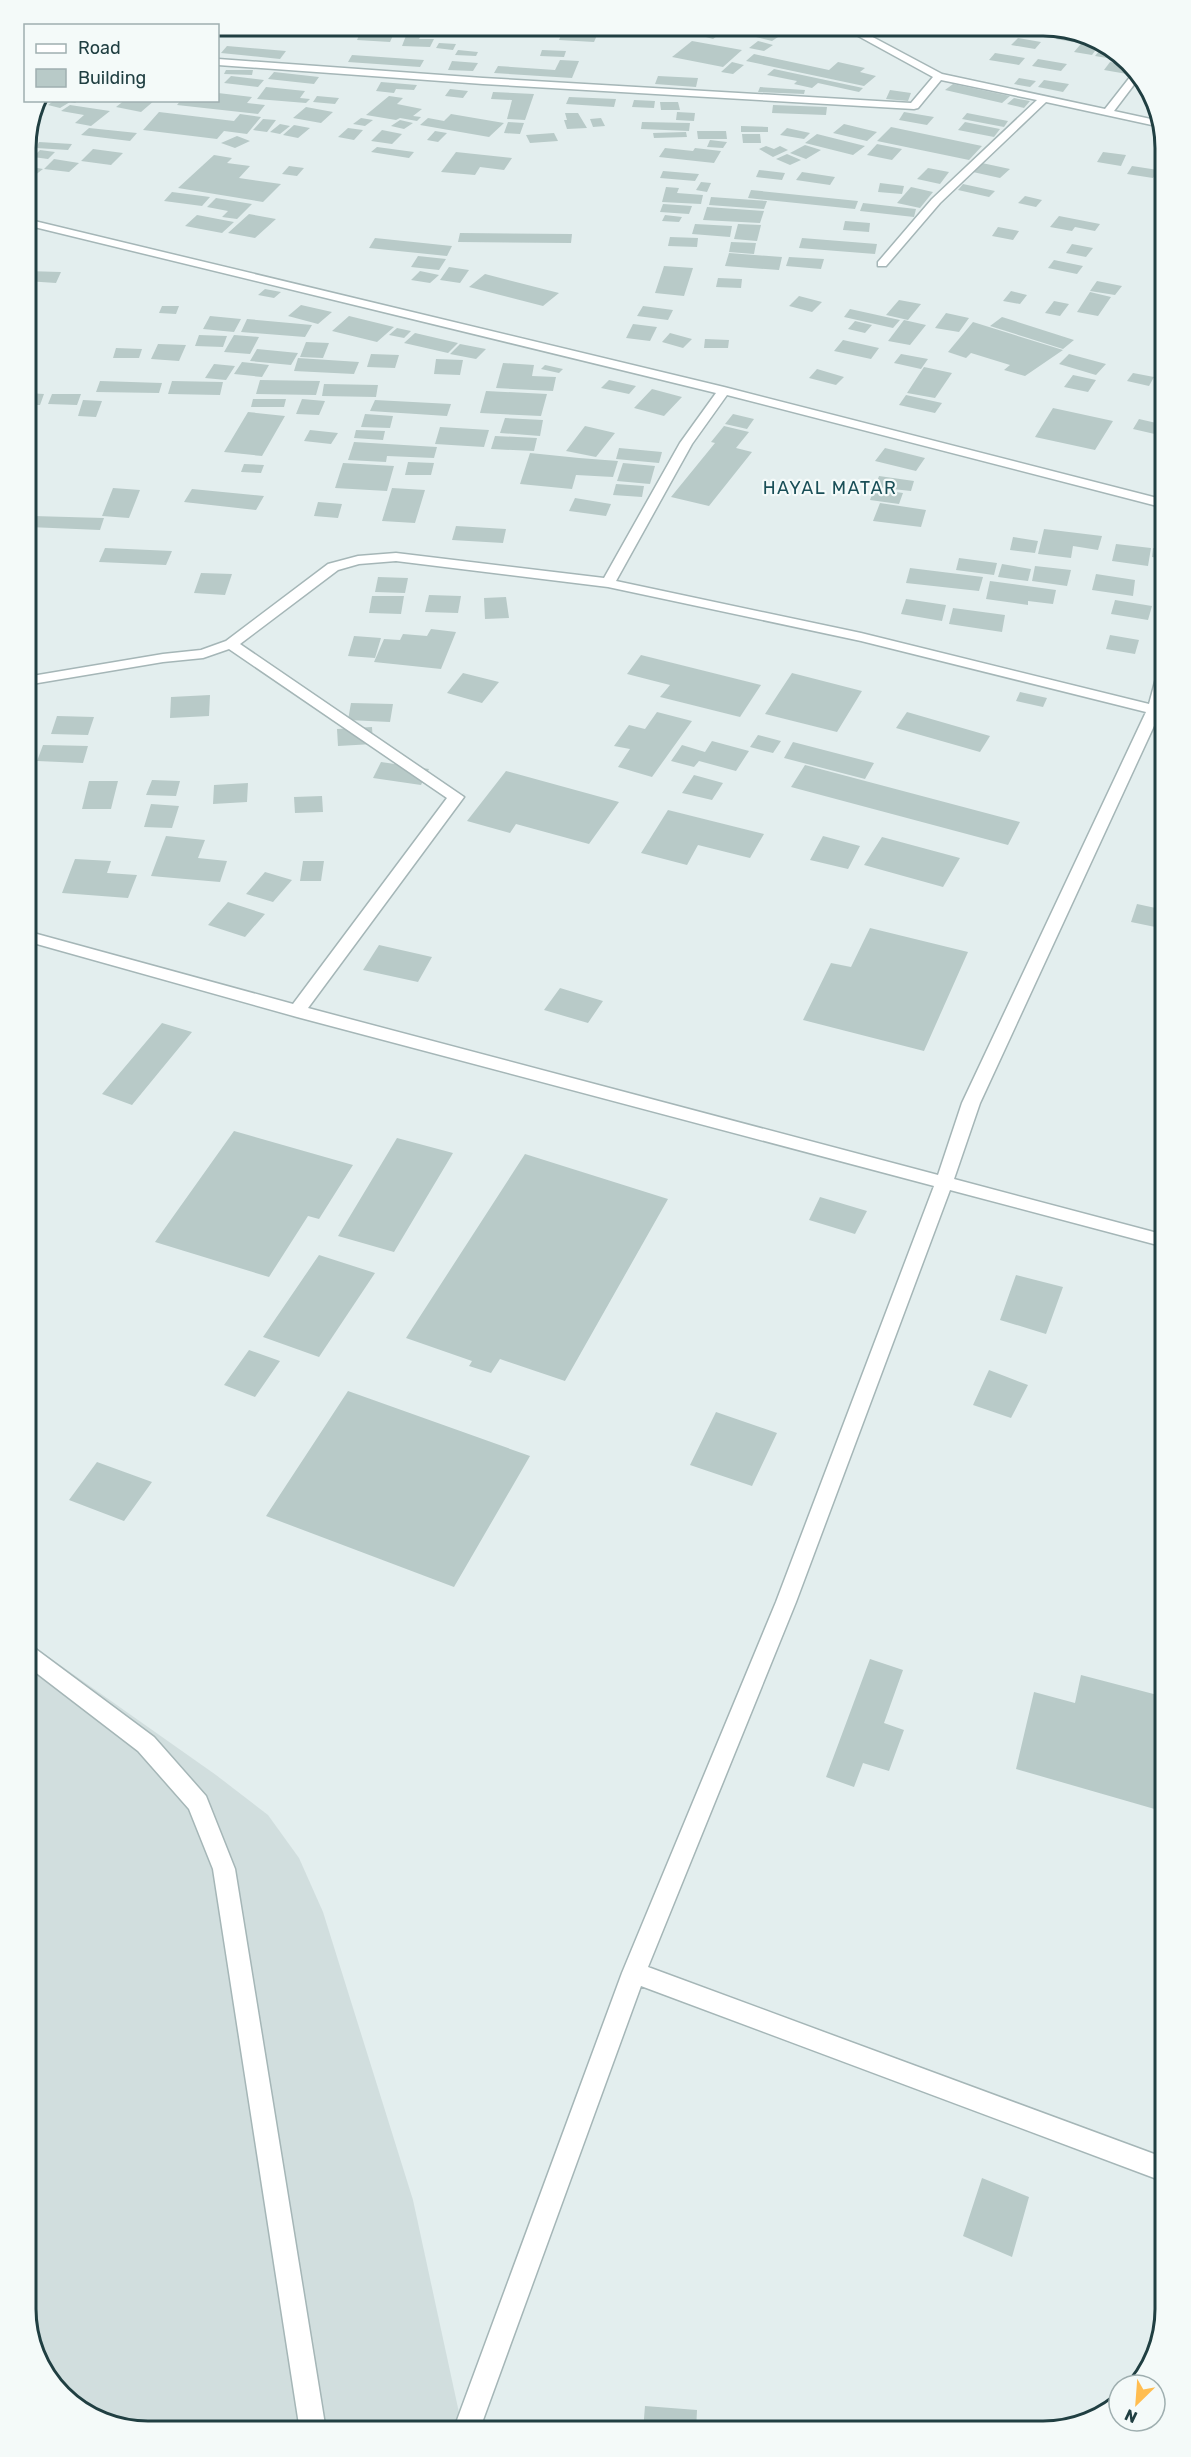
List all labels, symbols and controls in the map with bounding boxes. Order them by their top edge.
legend [24,24,219,102]
text: Road [78,37,121,59]
text: Building [78,67,146,89]
district label: HAYAL MATAR [763,477,897,499]
north arrow [1107,2373,1167,2433]
text: N [1122,2405,1140,2427]

